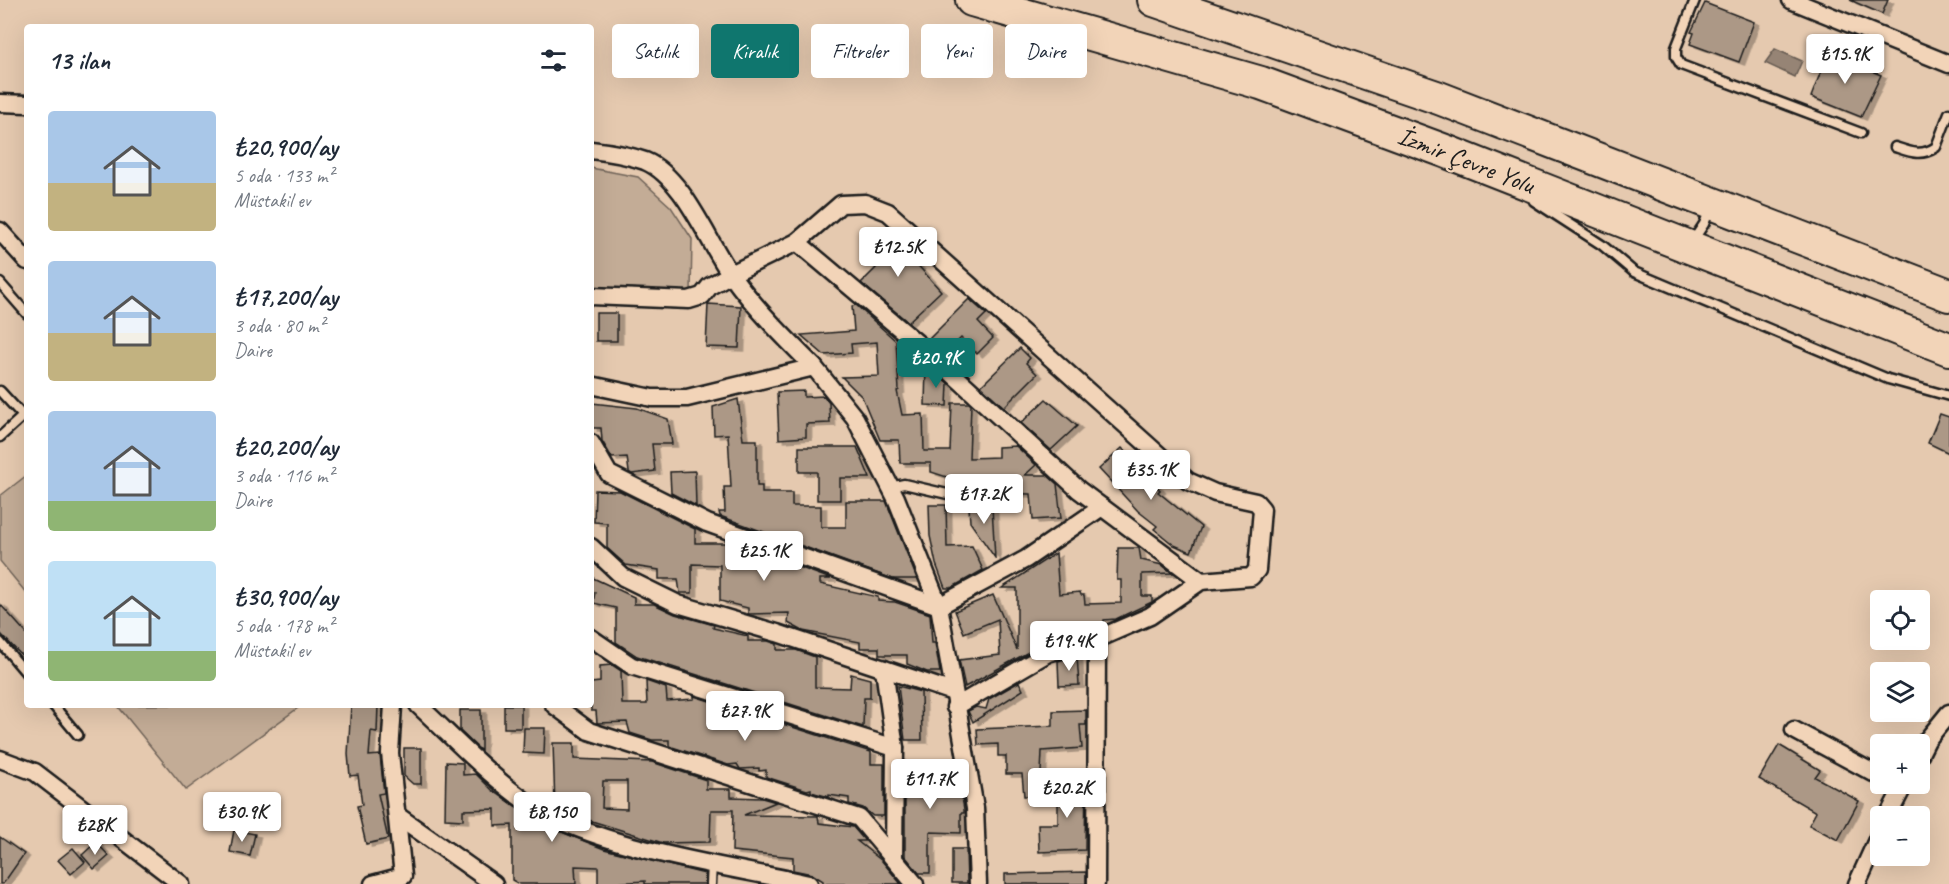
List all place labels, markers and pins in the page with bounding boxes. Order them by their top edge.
pin: ₺15.9K [1796,34,1894,85]
pin: ₺12.5K [849,227,947,278]
pin: ₺20.9K [887,338,985,389]
pin: ₺35.1K [1102,450,1200,501]
pin: ₺17.2K [935,474,1033,525]
pin: ₺25.1K [715,531,813,582]
pin: ₺19.4K [1020,621,1118,672]
pin: ₺27.9K [696,691,794,742]
pin: ₺11.7K [881,759,979,810]
pin: ₺20.2K [1018,768,1116,819]
pin: ₺30.9K [193,792,291,843]
pin: ₺8,150 [503,792,601,843]
pin: ₺28K [59,805,131,856]

